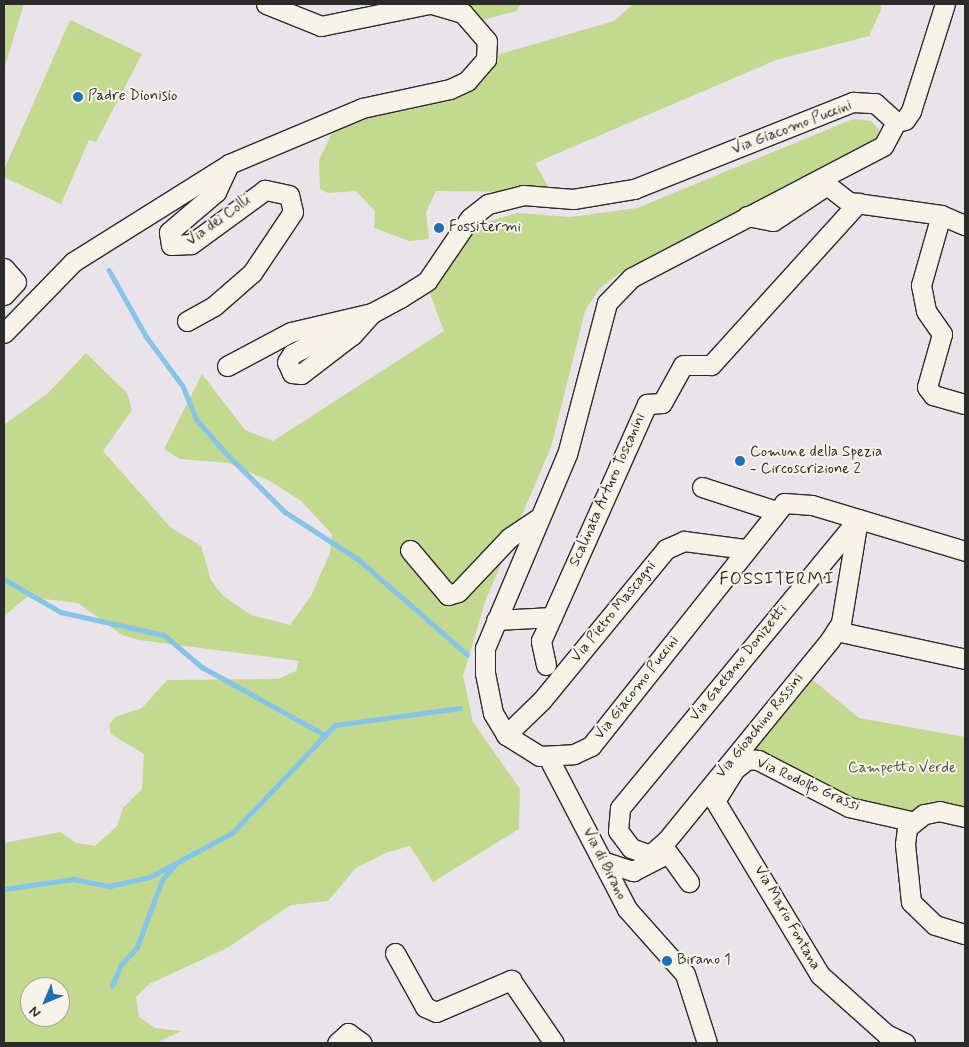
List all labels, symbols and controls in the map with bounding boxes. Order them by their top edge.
place label: Padre Dionisio [88,88,177,106]
marker: Padre Dionisio [72,91,84,103]
street label: Via Giacomo Puccini [730,97,854,159]
street label: Via dei Colli [183,192,255,250]
place label: Fossitermi [449,219,521,237]
marker: Fossitermi [433,222,445,234]
street label: Scalinata Arturo Toscanini [566,411,650,569]
place label: Comune della Spezia - Circoscrizione 2 [750,443,884,478]
marker: Comune della Spezia - Circoscrizione 2 [734,455,746,467]
street label: Via Pietro Mascagni [568,558,660,666]
district label: FOSSITERMI [718,568,836,590]
street label: Via Gaetano Donizetti [686,601,792,725]
street label: Via Giacomo Puccini [591,633,683,743]
street label: Via Gioachino Rossini [712,669,808,783]
street label: Via Rodolfo Grassi [753,754,863,816]
park label: Campetto Verde [848,760,956,778]
street label: Via di Birano [577,823,631,905]
street label: Via Mario Fontana [750,862,824,974]
place label: Birano 1 [677,952,731,970]
marker: Birano 1 [661,955,673,967]
north arrow [20,977,70,1027]
text: N [25,1002,45,1022]

